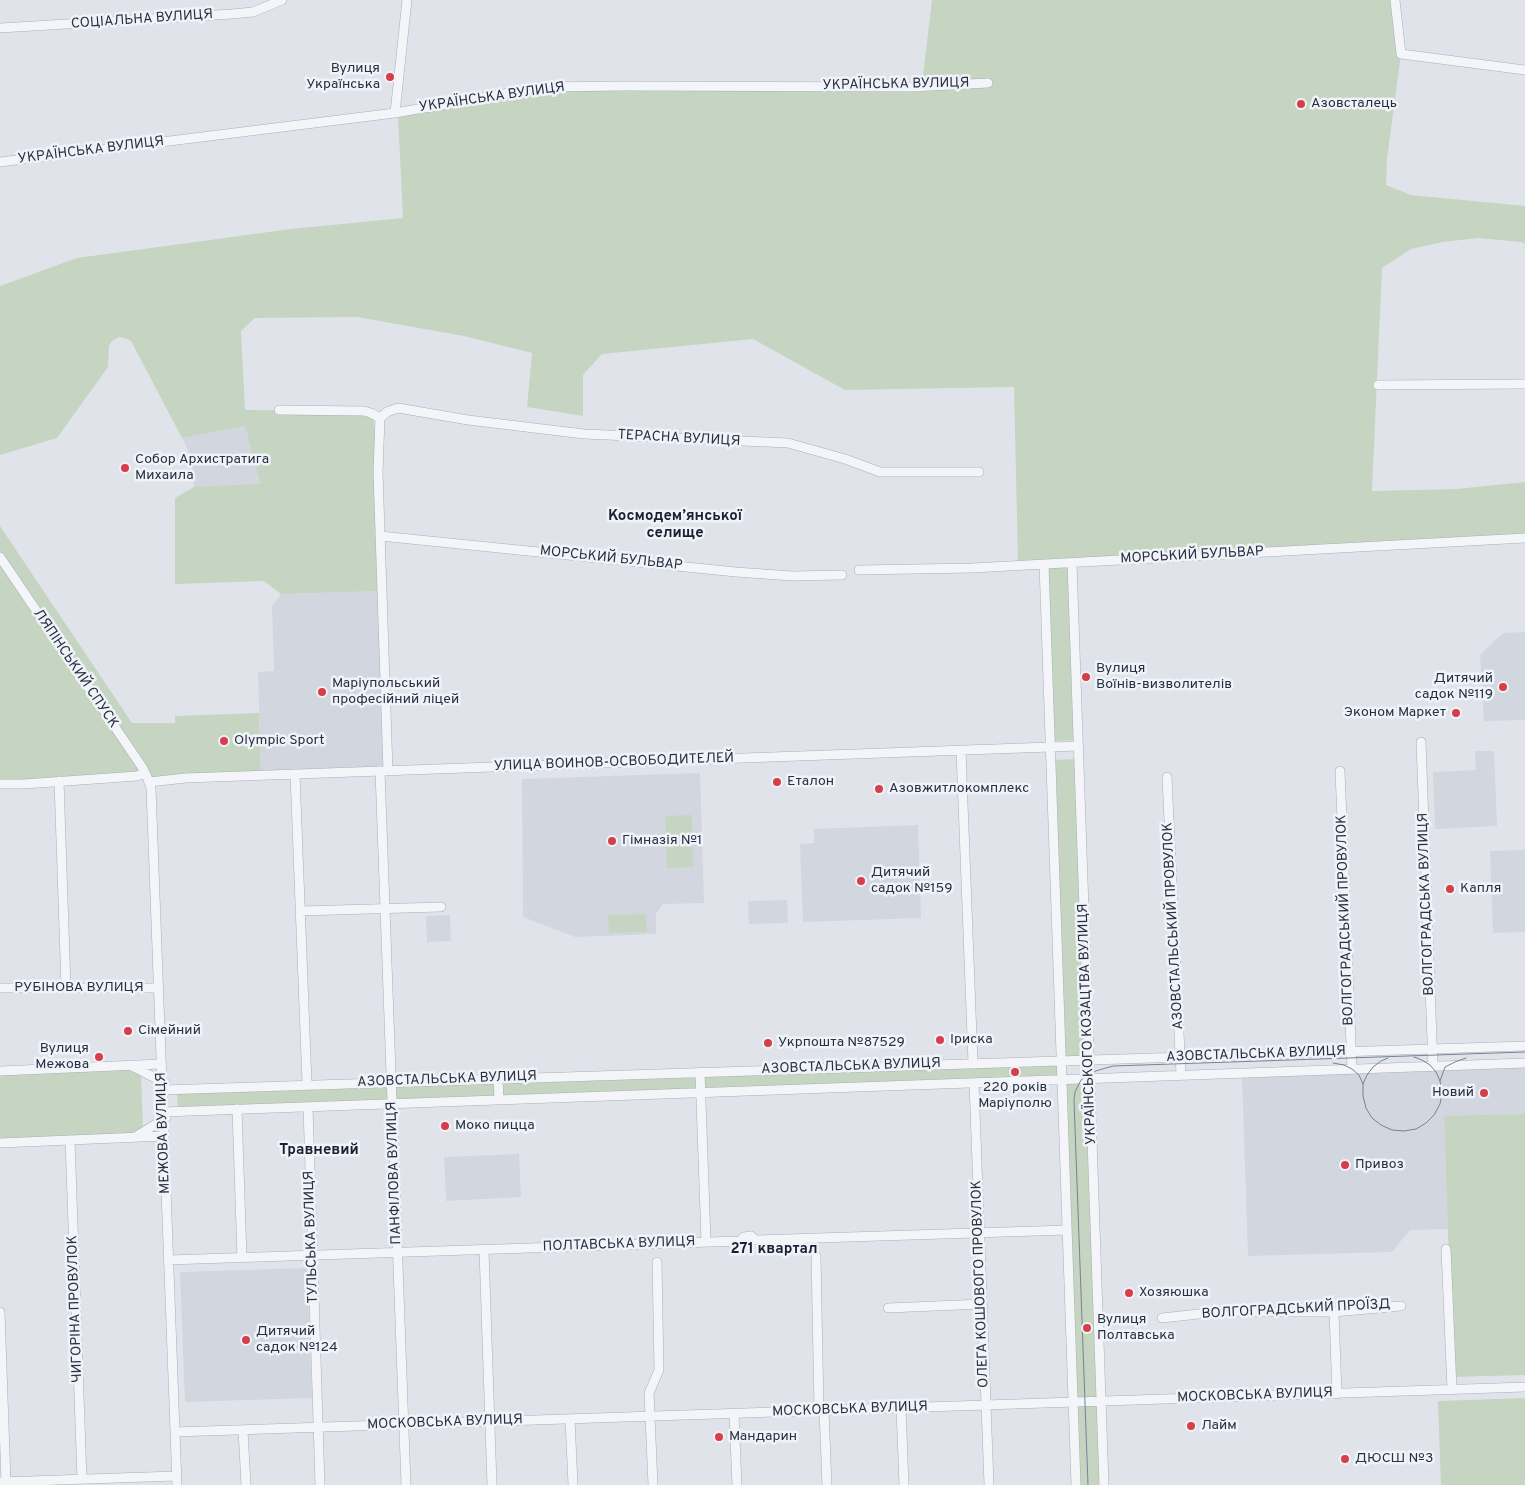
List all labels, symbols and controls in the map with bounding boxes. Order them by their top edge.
street label: СОЦІАЛЬНА ВУЛИЦЯ [70,7,214,33]
place label: Вулиця Українська [306,61,380,94]
marker: Вулиця Українська [384,71,396,83]
street label: УКРАЇНСЬКА ВУЛИЦЯ [822,75,970,95]
street label: УКРАЇНСЬКА ВУЛИЦЯ [418,79,566,117]
place label: Азовсталець [1311,96,1397,112]
marker: Азовсталець [1295,98,1307,110]
street label: УКРАЇНСЬКА ВУЛИЦЯ [17,134,165,168]
street label: ТЕРАСНА ВУЛИЦЯ [617,427,741,451]
place label: Собор Архистратига Михаила [135,452,269,484]
marker: Собор Архистратига Михаила [119,462,131,474]
district label: Космодем’янської селище [608,508,742,543]
street label: МОРСЬКИЙ БУЛЬВАР [539,543,683,575]
street label: МОРСЬКИЙ БУЛЬВАР [1120,544,1264,568]
street label: ЛЯПІНСЬКИЙ СПУСК [29,606,121,732]
place label: Вулиця Воїнів-визволителів [1096,661,1232,694]
marker: Вулиця Воїнів-визволителів [1080,671,1092,683]
place label: Дитячий садок №119 [1415,671,1493,704]
place label: Маріупольський професійний ліцей [332,676,459,709]
marker: Дитячий садок №119 [1497,681,1509,693]
marker: Маріупольський професійний ліцей [316,686,328,698]
place label: Эконом Маркет [1344,705,1446,721]
marker: Эконом Маркет [1450,707,1462,719]
place label: Olympic Sport [234,733,324,749]
marker: Olympic Sport [218,735,230,747]
street label: УЛИЦА ВОИНОВ-ОСВОБОДИТЕЛЕЙ [494,750,734,776]
place label: Еталон [787,774,834,790]
marker: Еталон [771,776,783,788]
place label: Азовжитлокомплекс [889,781,1029,797]
marker: Азовжитлокомплекс [873,783,885,795]
street label: ВОЛГОГРАДСЬКА ВУЛИЦЯ [1415,812,1439,996]
street label: ВОЛГОГРАДСЬКИЙ ПРОВУЛОК [1334,814,1358,1026]
street label: АЗОВСТАЛЬСЬКИЙ ПРОВУЛОК [1160,822,1188,1030]
place label: Гімназія №1 [622,833,702,849]
marker: Гімназія №1 [606,835,618,847]
place label: Дитячий садок №159 [871,865,953,898]
marker: Дитячий садок №159 [855,875,867,887]
place label: Капля [1460,881,1501,897]
marker: Капля [1444,883,1456,895]
street label: УКРАЇНСЬКОГО КОЗАЦТВА ВУЛИЦЯ [1075,903,1101,1145]
street label: РУБІНОВА ВУЛИЦЯ [14,980,144,996]
place label: Сімейний [138,1023,201,1039]
marker: Сімейний [122,1025,134,1037]
place label: Іриска [950,1032,993,1048]
marker: Іриска [934,1034,946,1046]
place label: Укрпошта №87529 [778,1035,905,1051]
marker: Укрпошта №87529 [762,1037,774,1049]
place label: Вулиця Межова [35,1041,89,1074]
street label: АЗОВСТАЛЬСЬКА ВУЛИЦЯ [1166,1043,1346,1067]
marker: Вулиця Межова [93,1051,105,1063]
street label: АЗОВСТАЛЬСЬКА ВУЛИЦЯ [761,1055,941,1079]
marker: 220 років Маріуполю [1009,1066,1021,1078]
street label: АЗОВСТАЛЬСЬКА ВУЛИЦЯ [357,1068,537,1092]
street label: МЕЖОВА ВУЛИЦЯ [153,1072,175,1194]
place label: 220 років Маріуполю [978,1080,1052,1112]
place label: Новий [1432,1085,1474,1101]
marker: Новий [1478,1087,1490,1099]
street label: ПАНФІЛОВА ВУЛИЦЯ [384,1101,406,1245]
place label: Моко пицца [455,1118,535,1134]
marker: Моко пицца [439,1120,451,1132]
district label: Травневий [279,1142,359,1160]
place label: Привоз [1355,1157,1404,1173]
marker: Привоз [1339,1159,1351,1171]
street label: ТУЛЬСЬКА ВУЛИЦЯ [301,1170,323,1304]
street label: ОЛЕГА КОШОВОГО ПРОВУЛОК [969,1180,993,1388]
street label: ПОЛТАВСЬКА ВУЛИЦЯ [542,1234,696,1256]
street label: ЧИГОРІНА ПРОВУЛОК [65,1235,87,1383]
district label: 271 квартал [730,1241,818,1259]
place label: Хозяюшка [1139,1285,1209,1301]
marker: Хозяюшка [1123,1287,1135,1299]
street label: ВОЛГОГРАДСЬКИЙ ПРОЇЗД [1201,1297,1391,1323]
place label: Вулиця Полтавська [1097,1312,1175,1344]
marker: Вулиця Полтавська [1081,1322,1093,1334]
place label: Дитячий садок №124 [256,1324,338,1356]
marker: Дитячий садок №124 [240,1334,252,1346]
street label: МОСКОВСЬКА ВУЛИЦЯ [1177,1385,1333,1407]
street label: МОСКОВСЬКА ВУЛИЦЯ [772,1399,928,1421]
street label: МОСКОВСЬКА ВУЛИЦЯ [367,1412,523,1434]
place label: Лайм [1201,1418,1237,1434]
marker: Лайм [1185,1420,1197,1432]
place label: Мандарин [729,1429,797,1445]
marker: Мандарин [713,1431,725,1443]
place label: ДЮСШ №3 [1355,1451,1433,1467]
marker: ДЮСШ №3 [1339,1453,1351,1465]

